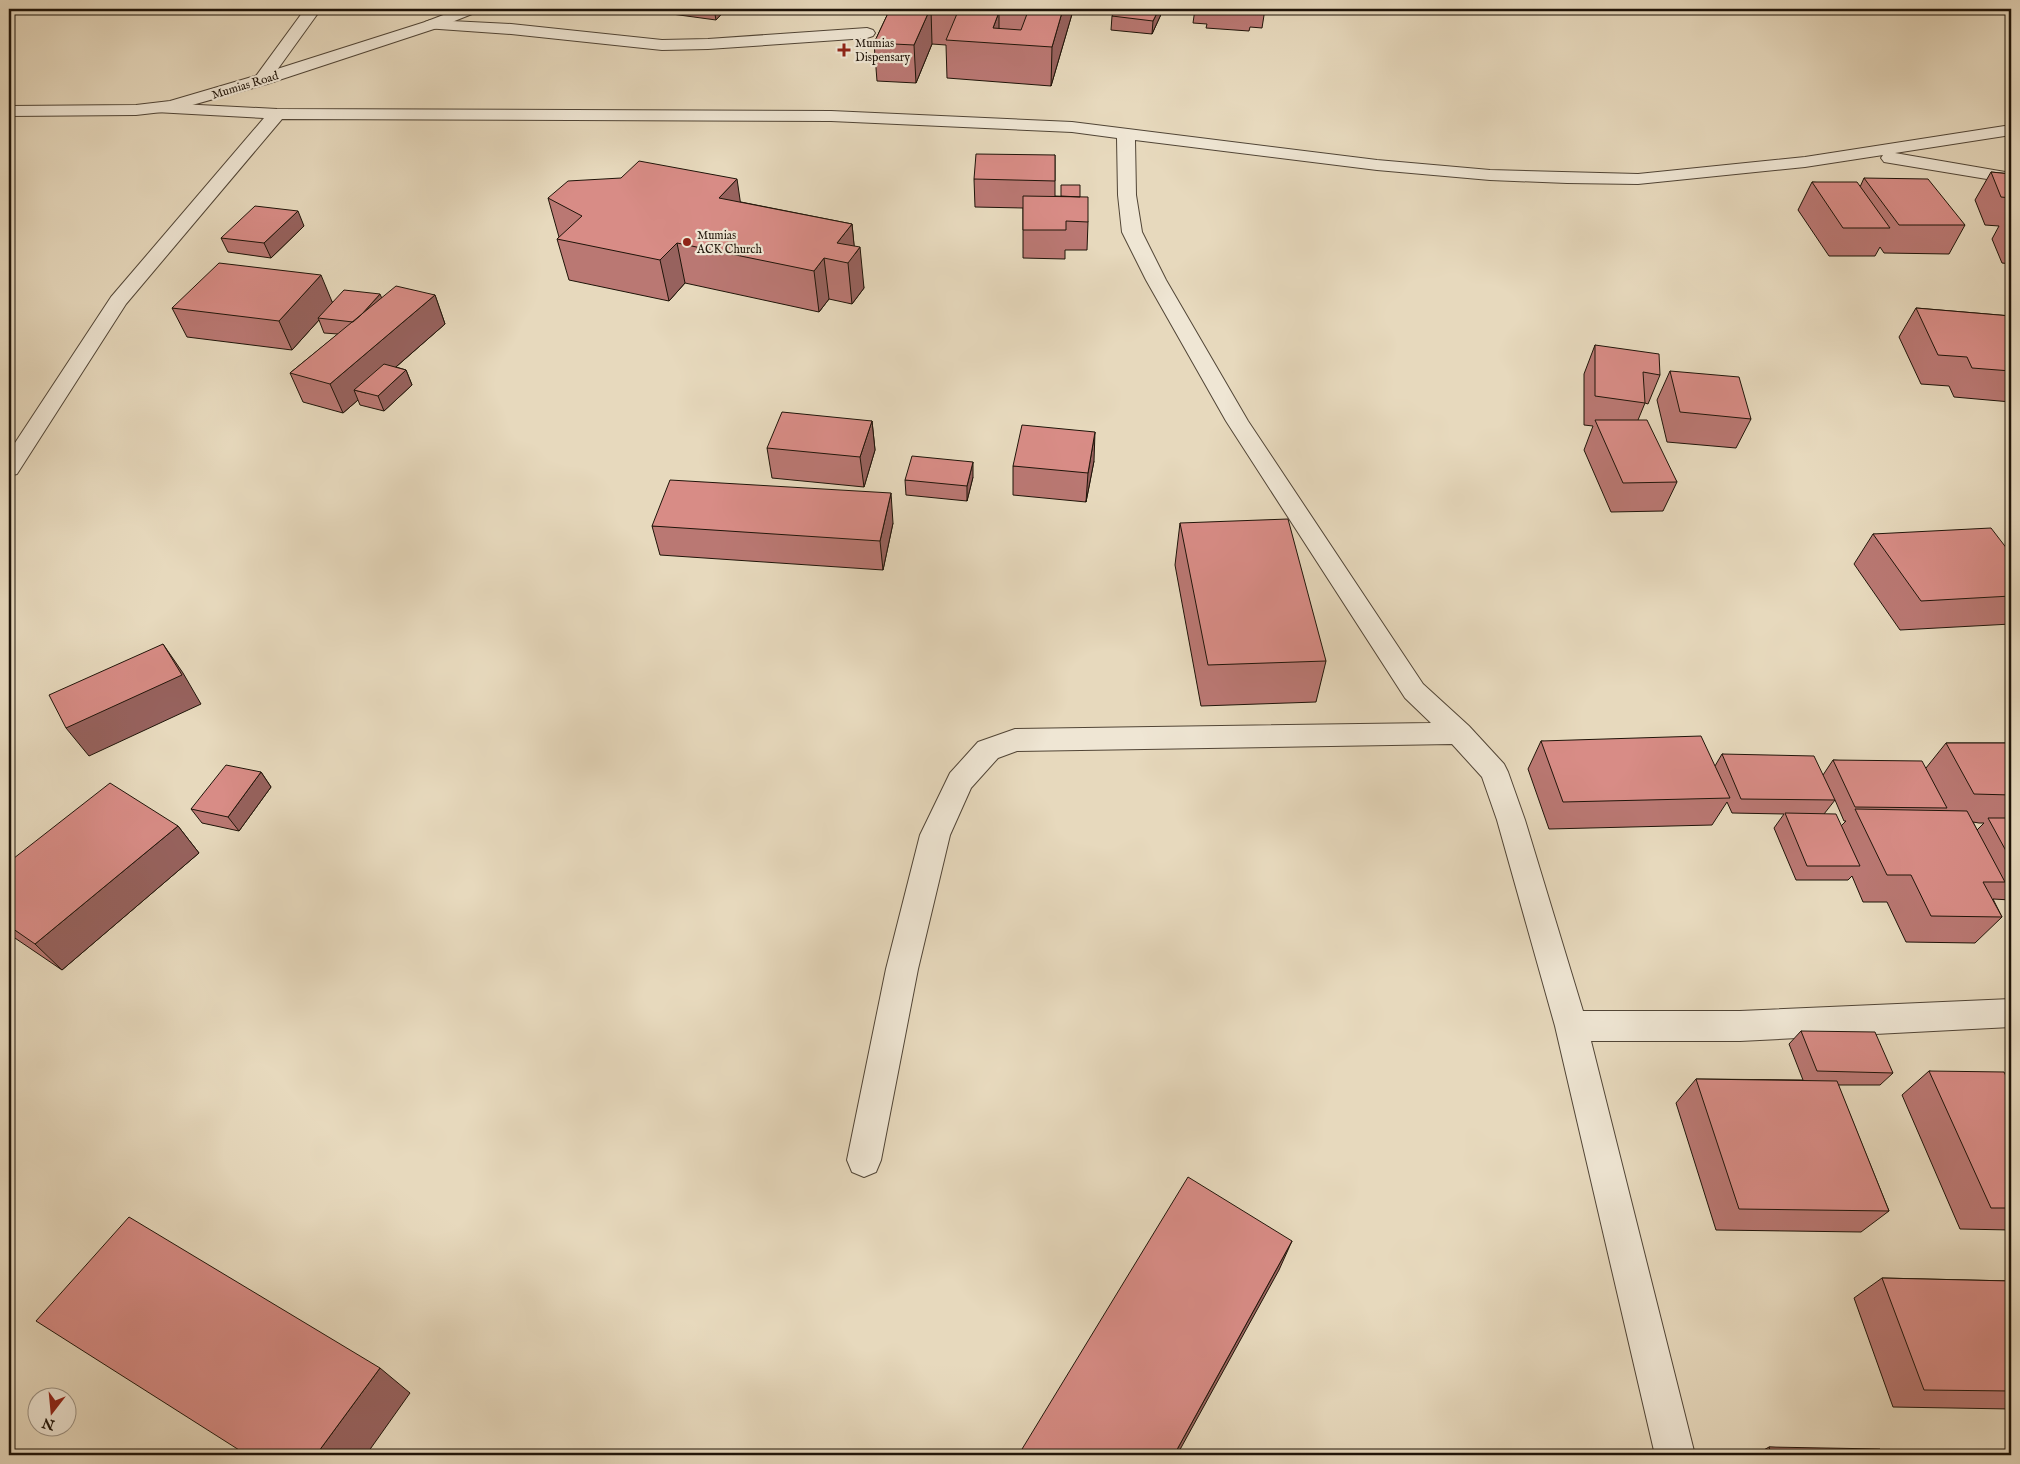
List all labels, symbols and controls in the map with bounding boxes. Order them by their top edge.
place label: Mumias Dispensary [855,36,910,66]
marker: Mumias Dispensary [837,43,851,57]
street label: Mumias Road [210,68,281,103]
place label: Mumias ACK Church [696,228,763,257]
marker: Mumias ACK Church [681,236,693,248]
north arrow [28,1386,78,1436]
text: N [40,1413,58,1434]

